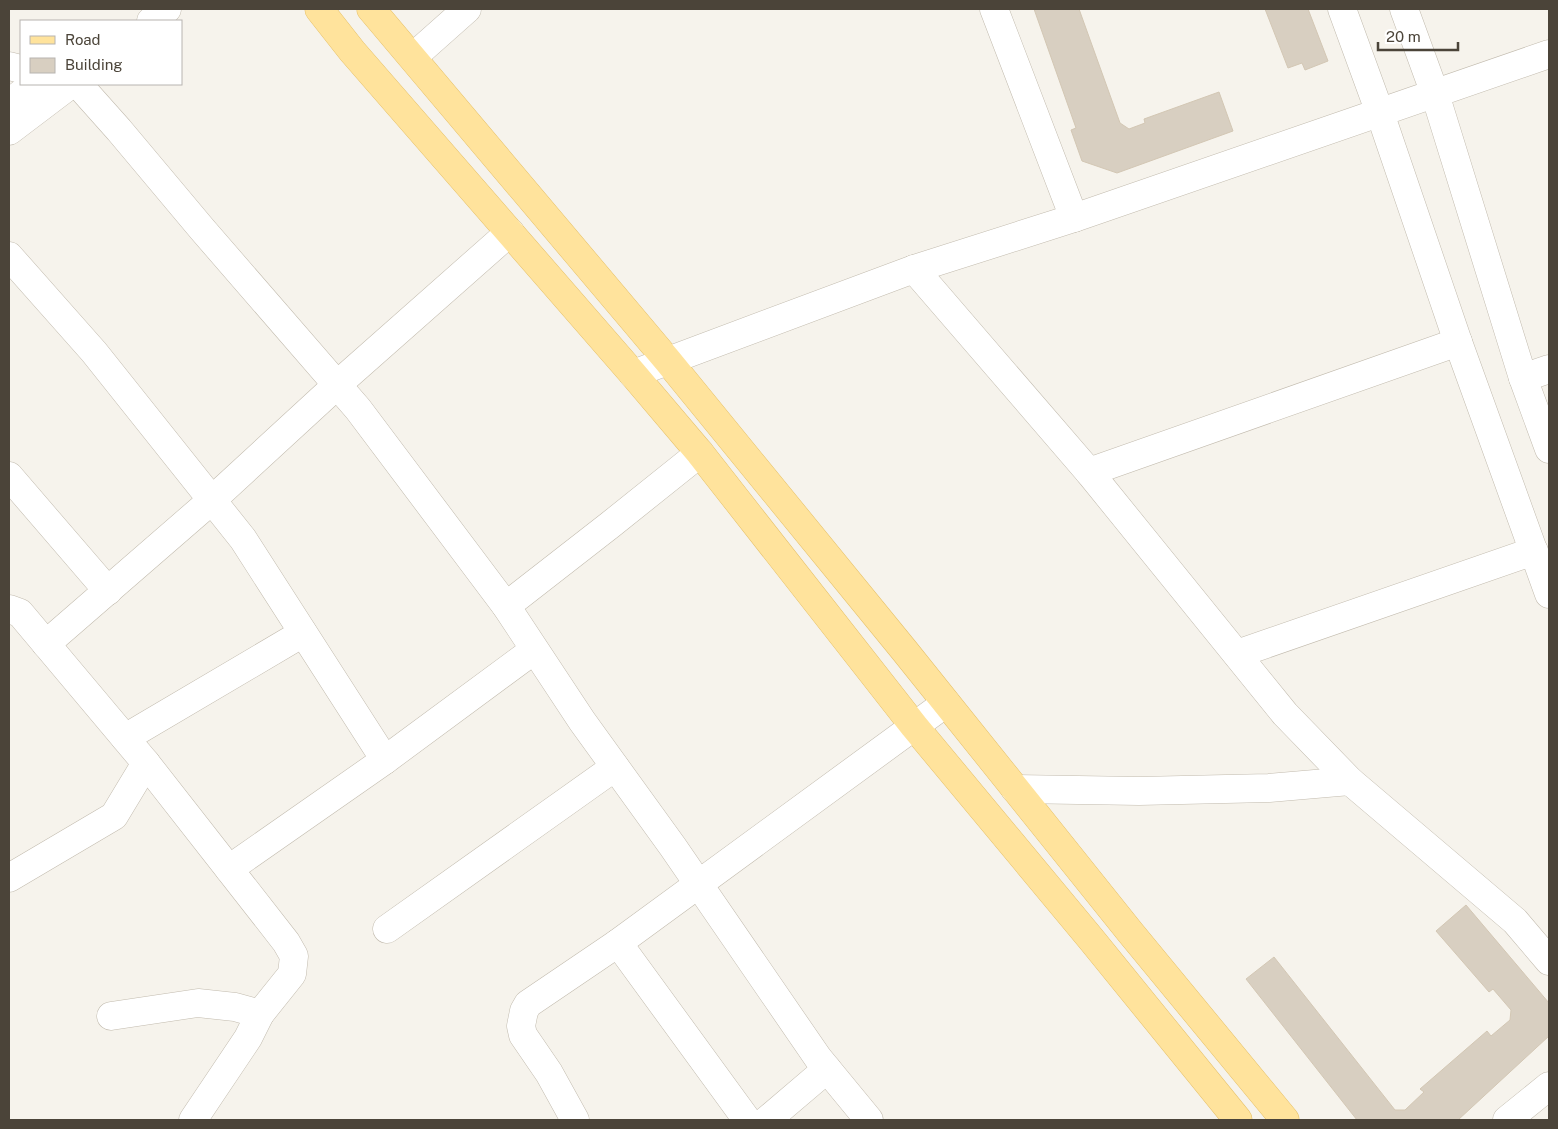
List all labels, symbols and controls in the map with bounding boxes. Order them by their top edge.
legend [20,20,182,85]
scale bar [1378,20,1458,52]
text: 20 m [1386,28,1421,45]
text: Road [65,31,101,48]
text: Building [65,56,123,73]

